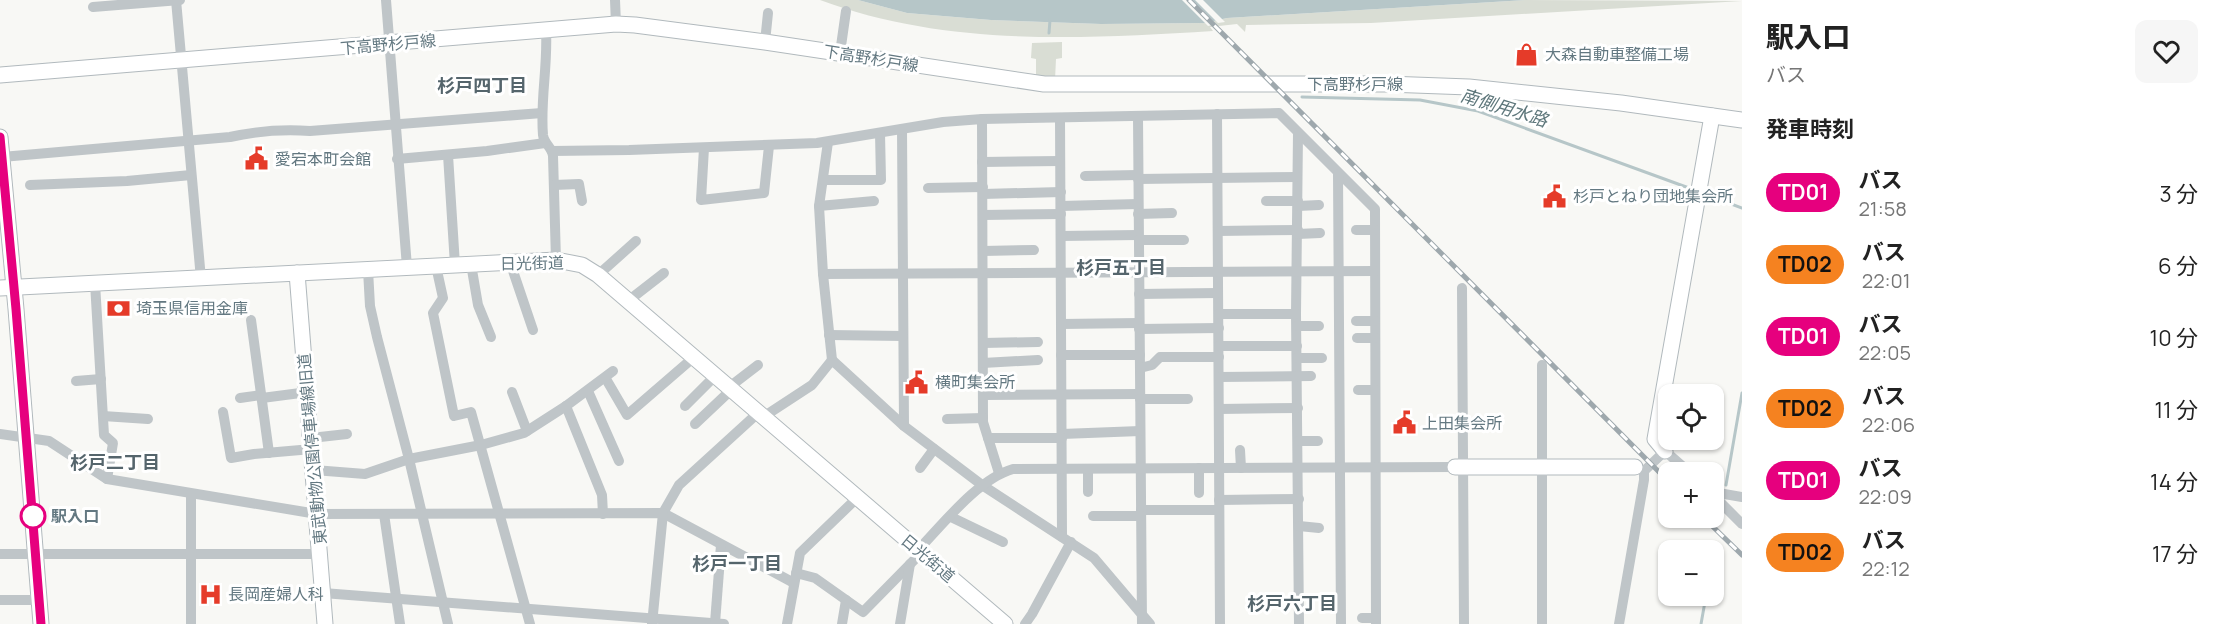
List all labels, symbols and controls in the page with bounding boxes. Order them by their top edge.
text: 駅入口 [1766,17,1850,55]
button: heart [2135,20,2198,83]
street label: 下高野杉戸線 [339,29,437,59]
street label: 下高野杉戸線 [822,40,920,76]
shop icon: 大森自動車整備工場 [1514,41,1540,67]
place label: 大森自動車整備工場 [1545,43,1689,65]
text: バス [1766,61,1806,88]
district label: 杉戸四丁目 [437,73,527,97]
street label: 下高野杉戸線 [1307,73,1403,95]
water label: 南側用水路 [1458,82,1553,132]
text: 発車時刻 [1766,114,1854,144]
public building icon: 愛宕本町会館 [244,146,270,172]
place label: 愛宕本町会館 [275,148,371,170]
text: バス [1858,165,1902,195]
text: TD01 [1778,178,1828,206]
text: 3 分 [2159,179,2198,209]
public building icon: 杉戸とねり団地集会所 [1542,183,1568,209]
place label: 杉戸とねり団地集会所 [1573,185,1733,207]
text: 21:58 [1858,195,1907,222]
text: バス [1862,237,1906,267]
text: TD02 [1778,250,1832,278]
street label: 日光街道 [500,251,564,275]
text: 6 分 [2158,251,2198,281]
district label: 杉戸五丁目 [1076,255,1166,279]
text: 22:01 [1862,267,1911,294]
bank icon: 埼玉県信用金庫 [105,295,131,321]
place label: 埼玉県信用金庫 [136,297,248,319]
text: バス [1858,309,1902,339]
text: TD01 [1778,322,1828,350]
text: 10 分 [2150,323,2198,353]
text: 22:05 [1858,339,1911,366]
street label: 東武動物公園停車場線旧道 [293,352,331,546]
public building icon: 横町集会所 [904,369,930,395]
place label: 横町集会所 [935,371,1015,393]
text: バス [1862,381,1906,411]
map controls [1658,384,1724,606]
button: locate [1658,384,1724,450]
text: TD02 [1778,394,1832,422]
text: 11 分 [2154,395,2198,425]
public building icon: 上田集会所 [1391,410,1417,436]
text: 22:06 [1862,411,1915,438]
place label: 上田集会所 [1422,412,1502,434]
district label: 杉戸二丁目 [70,450,160,474]
text: バス [1858,453,1902,483]
button: + [1658,462,1724,528]
text: TD01 [1778,466,1828,494]
text: 14 分 [2150,467,2198,497]
text: 22:09 [1858,483,1912,510]
marker: 駅入口 [20,503,46,529]
place label: 駅入口 [51,505,99,527]
text: バス [1862,525,1906,555]
street label: 日光街道 [896,529,960,587]
text: TD02 [1778,538,1832,566]
text: 17 分 [2152,539,2198,569]
button: − [1658,540,1724,606]
district label: 杉戸一丁目 [692,551,782,575]
text: 22:12 [1862,555,1910,582]
hospital icon: 長岡産婦人科 [197,581,223,607]
place label: 長岡産婦人科 [228,583,324,605]
district label: 杉戸六丁目 [1247,591,1337,615]

